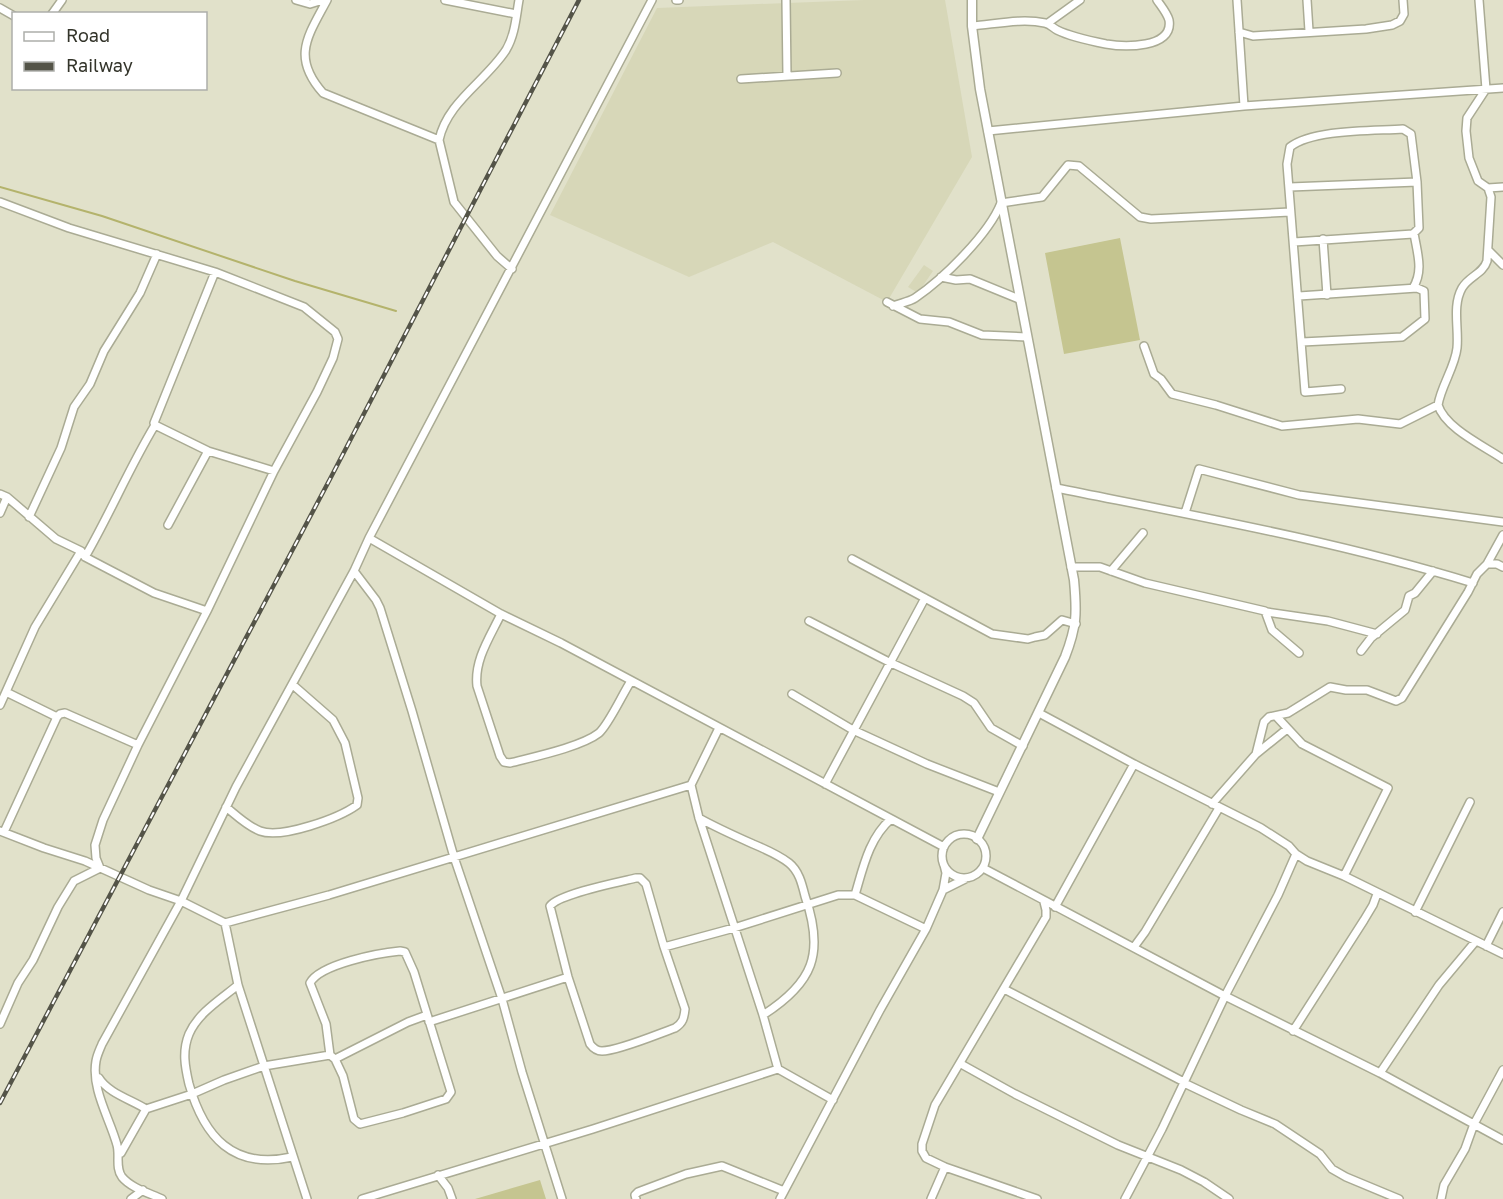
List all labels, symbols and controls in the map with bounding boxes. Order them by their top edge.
legend [12,12,207,90]
text: Road [66,24,110,46]
text: Railway [66,54,133,76]

